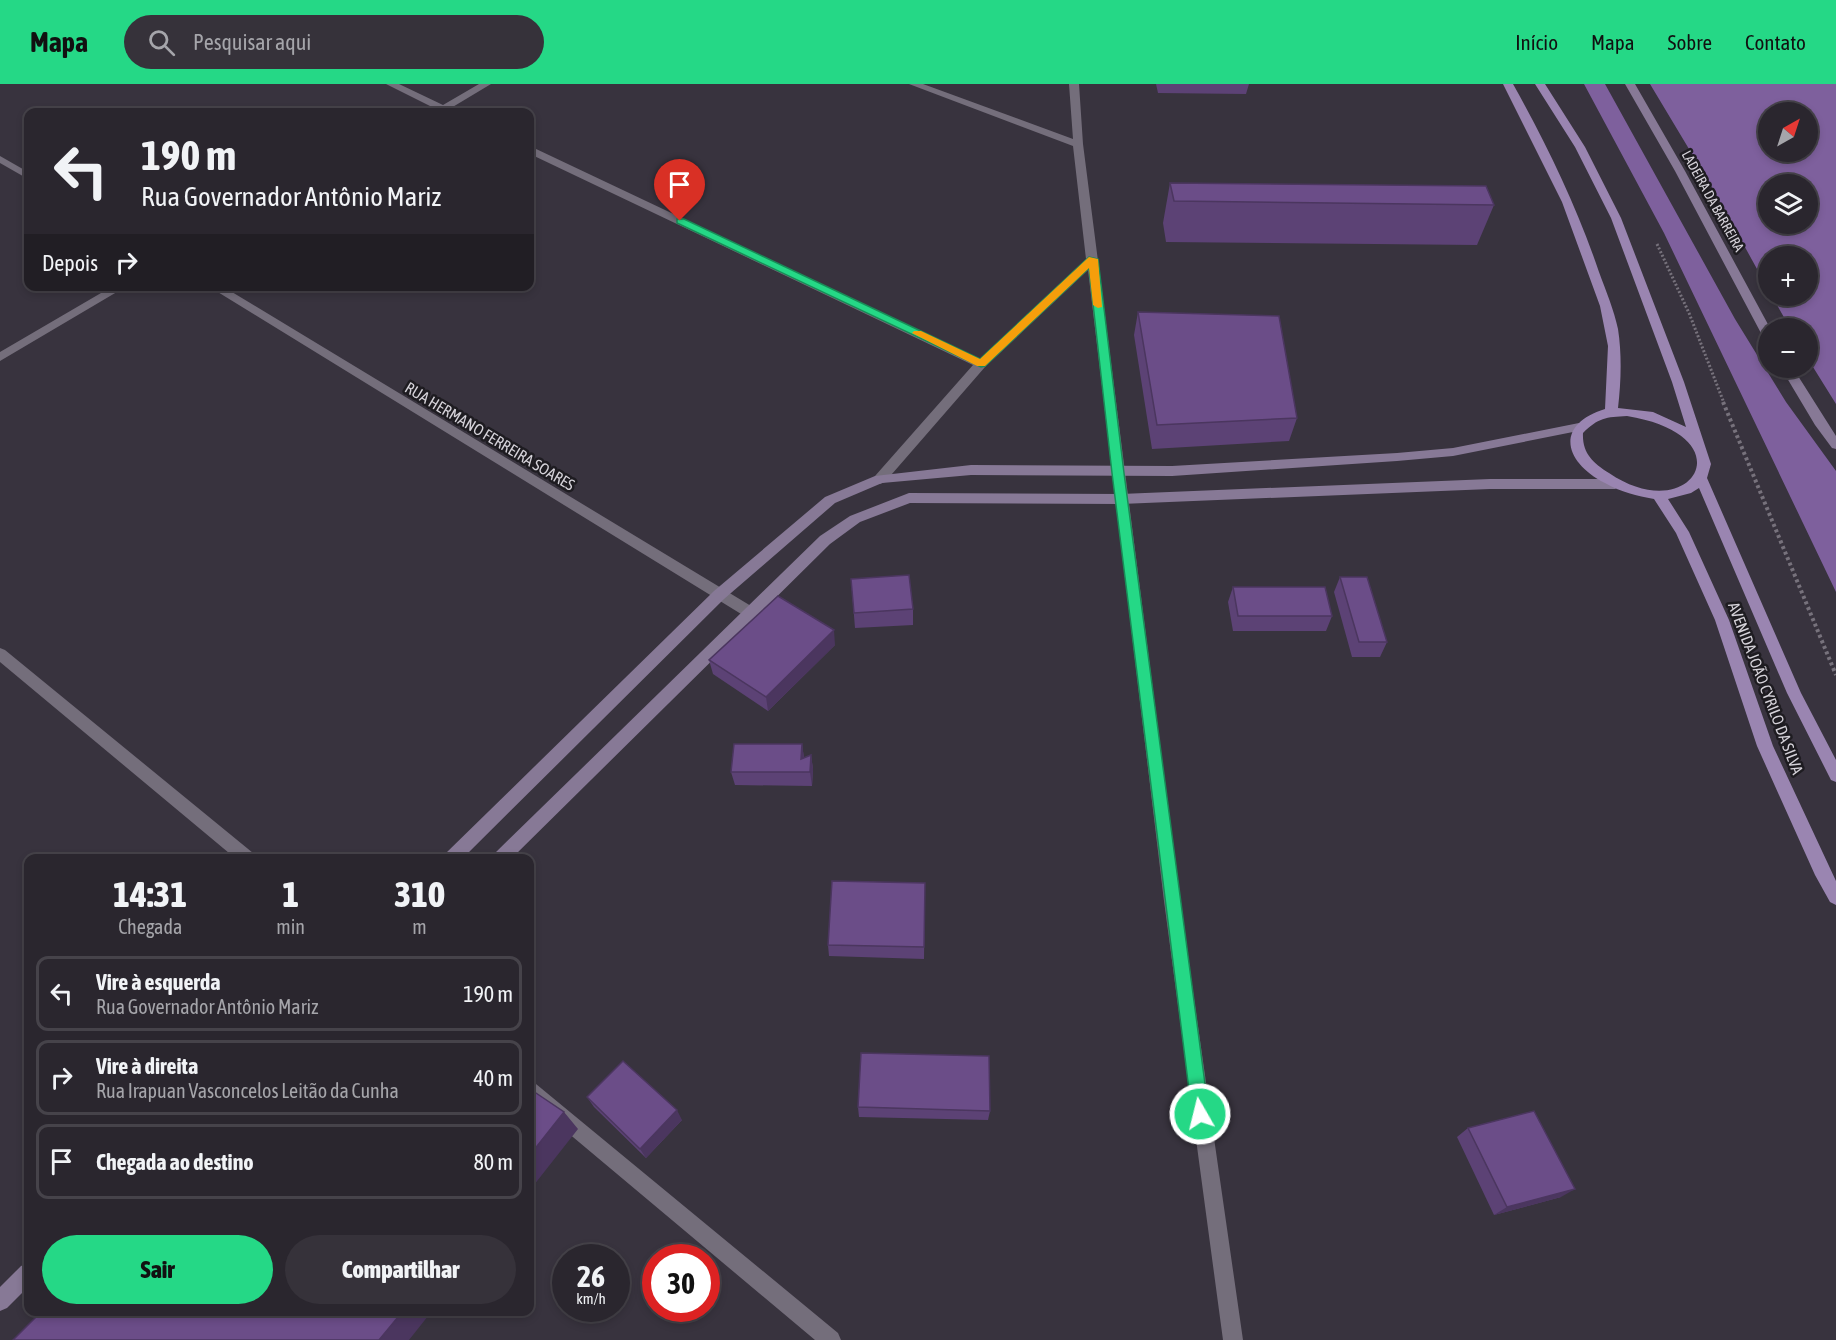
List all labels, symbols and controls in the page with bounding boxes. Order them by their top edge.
search box [124,15,544,69]
text: Mapa [30,26,88,58]
icon: search [145,26,178,59]
text: Pesquisar aqui [193,29,311,55]
text: Início [1515,30,1558,54]
text: Mapa [1591,30,1635,54]
text: Sobre [1668,30,1712,54]
text: Contato [1745,30,1806,54]
north arrow [1758,102,1818,162]
map controls [1758,102,1818,378]
text: 190 m [141,131,236,179]
icon: left [42,132,120,210]
street label: LADEIRA DA BARREIRA [1679,148,1747,254]
pin [654,159,705,221]
icon: arrive [663,168,696,201]
button: layers [1758,174,1818,234]
text: Rua Governador Antônio Mariz [141,181,441,212]
icon: right [110,246,143,279]
button: + [1758,246,1818,306]
text: Depois [42,250,98,276]
button: − [1758,318,1818,378]
street label: RUA HERMANO FERREIRA SOARES [402,378,578,494]
street label: AVENIDA JOÃO CYRILO DA SILVA [1725,599,1807,777]
text: 14:31 [113,873,187,915]
text: 1 [282,873,299,915]
text: 310 [394,873,445,915]
text: Chegada [118,915,182,938]
text: min [276,915,305,938]
text: m [412,915,427,938]
text: Vire à esquerda [96,969,221,995]
icon: left [45,977,78,1010]
text: 190 m [463,981,513,1007]
text: Rua Governador Antônio Mariz [96,995,318,1018]
text: Vire à direita [96,1053,198,1079]
icon: right [45,1061,78,1094]
text: 40 m [473,1065,513,1091]
text: Rua Irapuan Vasconcelos Leitão da Cunha [96,1079,399,1102]
position arrow [1168,1082,1232,1146]
icon: arrive [45,1145,78,1178]
text: Chegada ao destino [96,1149,254,1175]
text: 80 m [473,1149,513,1175]
button: Sair [42,1235,273,1304]
button: Compartilhar [285,1235,516,1304]
speed limit sign: 30 [642,1244,720,1322]
text: 26 [577,1259,605,1293]
text: km/h [576,1290,606,1307]

